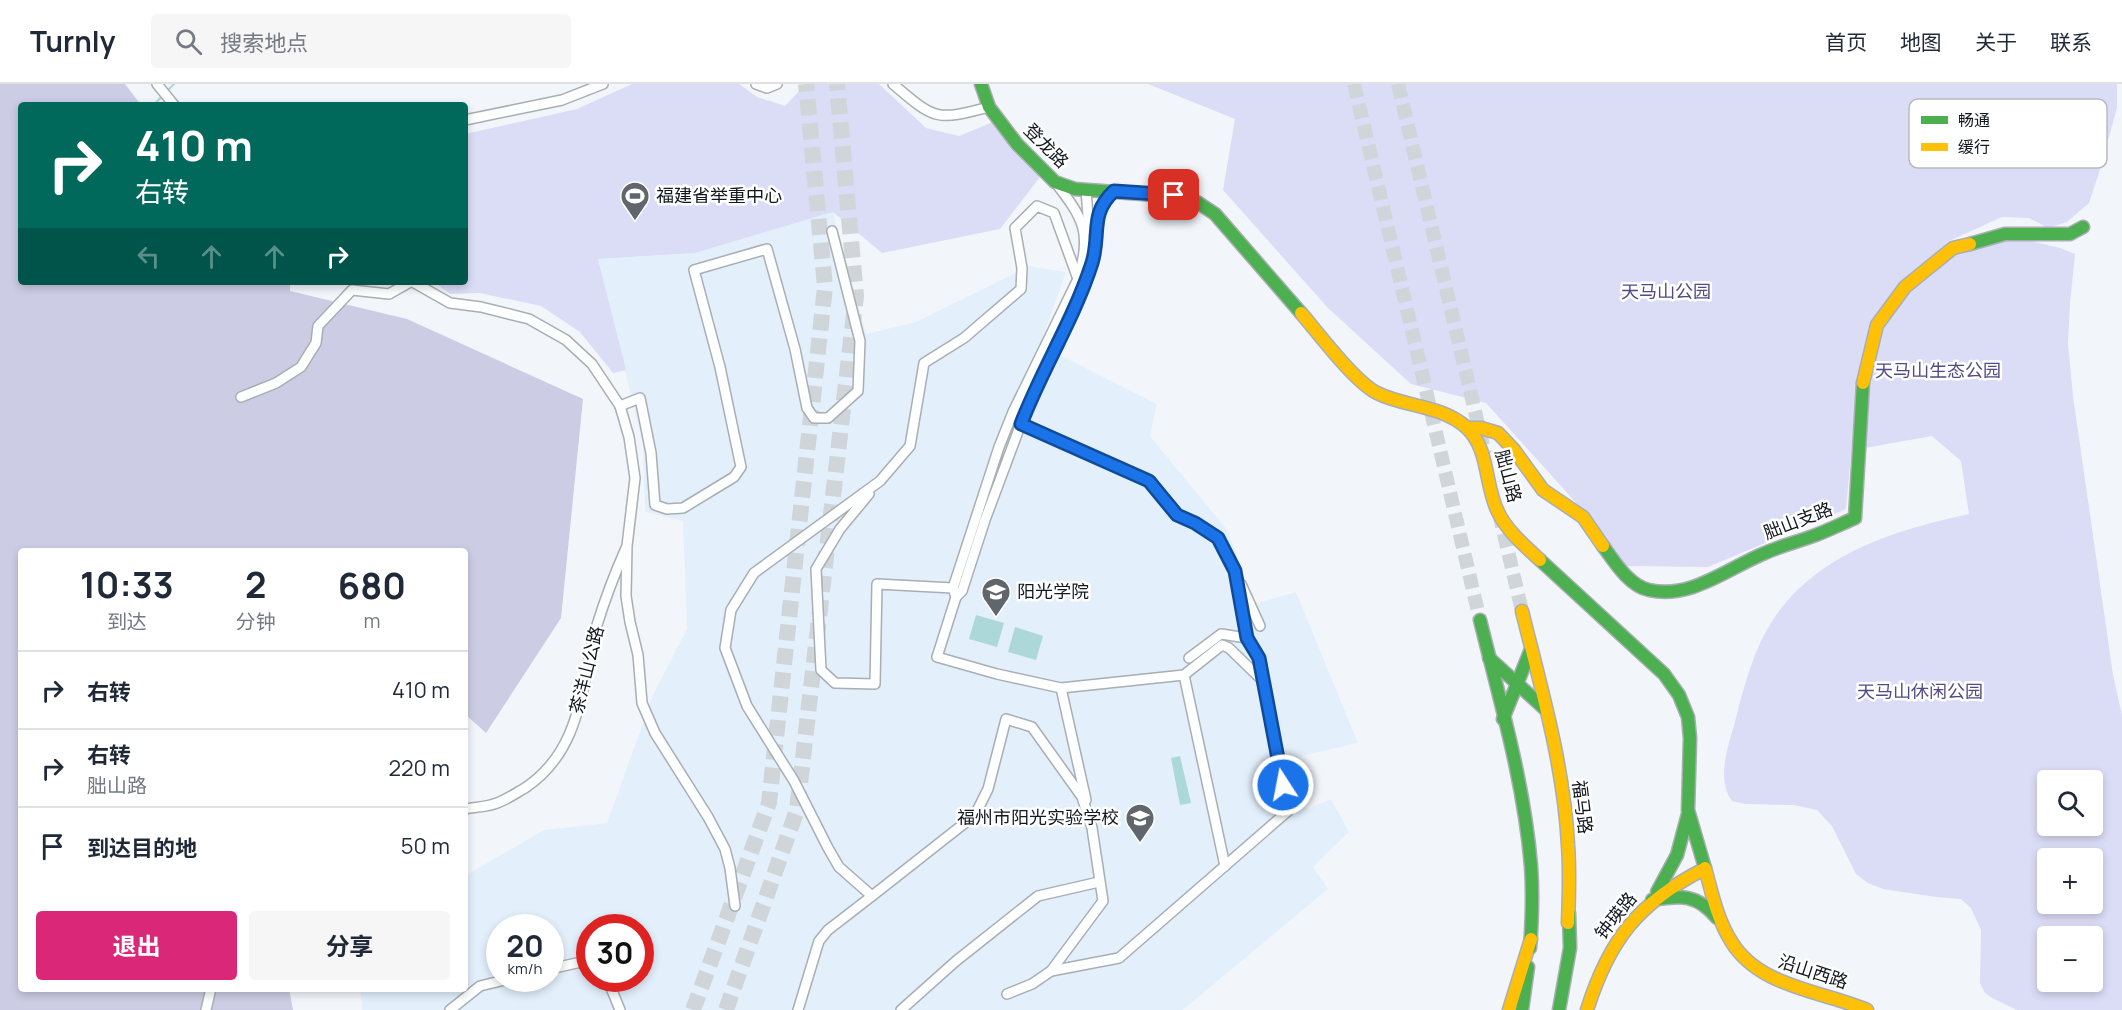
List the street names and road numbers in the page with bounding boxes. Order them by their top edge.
street label: 登龙路 [1019,118,1074,173]
street label: 胐山路 [1490,447,1528,505]
street label: 胐山支路 [1760,496,1836,544]
street label: 茶洋山公路 [563,623,609,716]
street label: 福马路 [1568,779,1598,835]
street label: 钟瑛路 [1589,887,1642,944]
street label: 沿山西路 [1775,949,1851,994]

